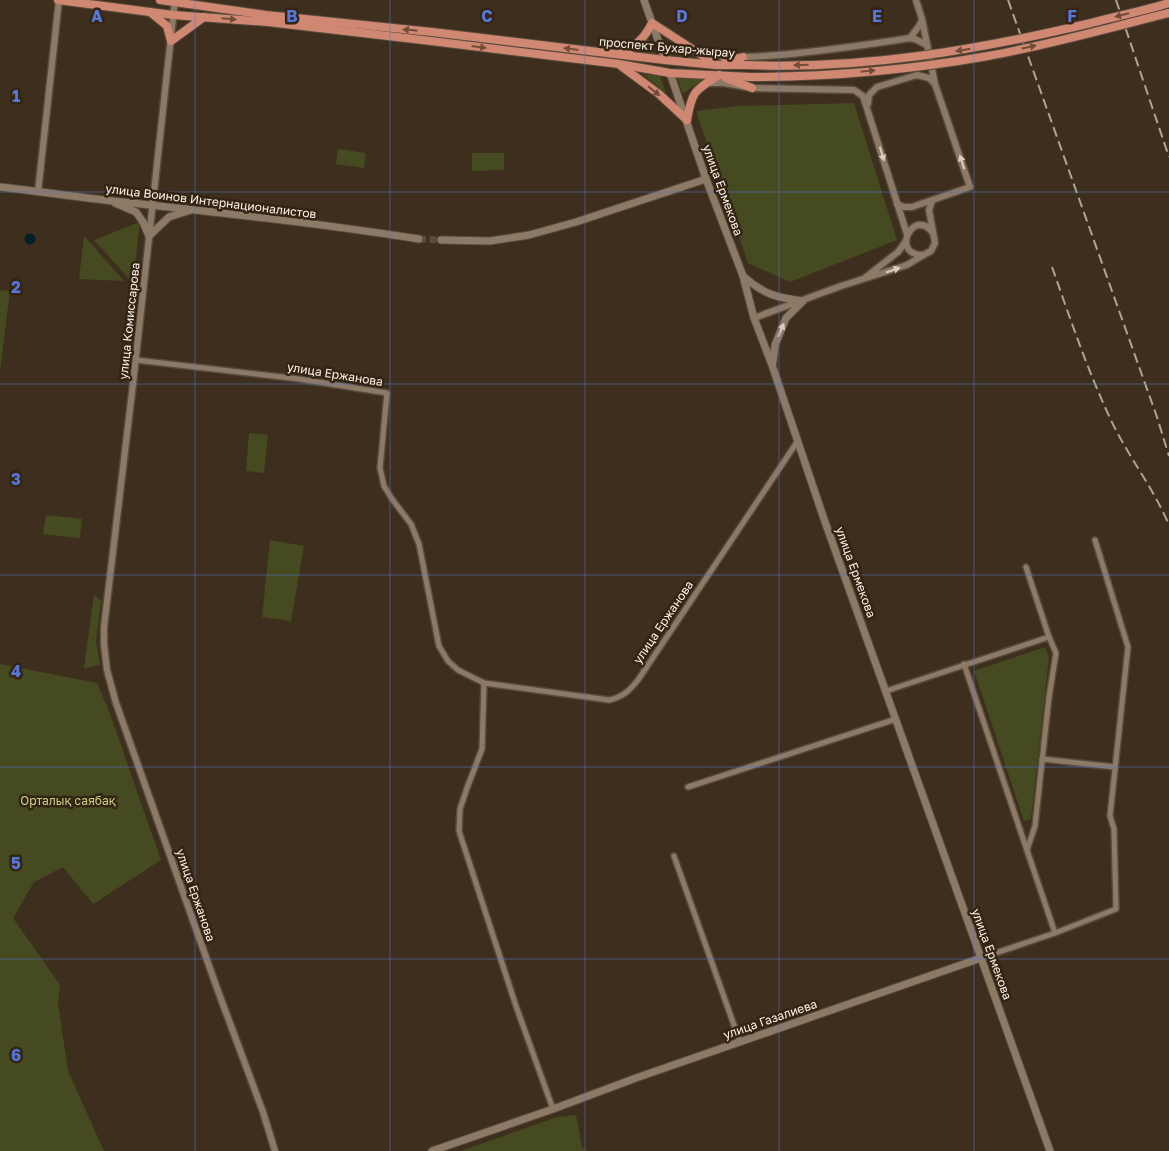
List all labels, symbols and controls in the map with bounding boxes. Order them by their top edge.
text: A [91,6,103,26]
text: B [286,6,298,26]
text: C [481,6,493,26]
text: D [676,6,688,26]
text: E [872,6,882,26]
text: F [1067,6,1077,26]
one-way arrow [1114,11,1129,19]
one-way arrow [221,15,237,23]
one-way arrow [402,26,418,34]
street label: проспект Бухар-жырау [598,34,736,60]
one-way arrow [472,43,488,51]
one-way arrow [1021,43,1037,51]
one-way arrow [563,45,579,53]
one-way arrow [955,46,971,54]
one-way arrow [793,62,809,70]
one-way arrow [861,67,877,75]
text: 1 [12,86,20,106]
one-way arrow [647,86,661,96]
street label: улица Ермекова [700,142,746,238]
one-way arrow [878,146,886,161]
one-way arrow [958,155,966,170]
street label: улица Воинов Интернационалистов [105,181,318,221]
street label: улица Комиссарова [115,262,143,380]
one-way arrow [886,266,901,274]
text: 2 [11,277,21,297]
one-way arrow [778,323,786,337]
street label: улица Ержанова [286,359,384,389]
text: 3 [11,469,21,489]
street label: улица Ермекова [833,524,879,620]
street label: улица Ержанова [630,578,696,666]
text: 4 [11,661,21,681]
park label: Орталық саябақ [20,793,116,808]
street label: улица Ержанова [173,847,219,943]
text: 5 [11,853,21,873]
street label: улица Ермекова [969,906,1015,1002]
street label: улица Газалиева [721,996,819,1042]
text: 6 [11,1045,21,1065]

